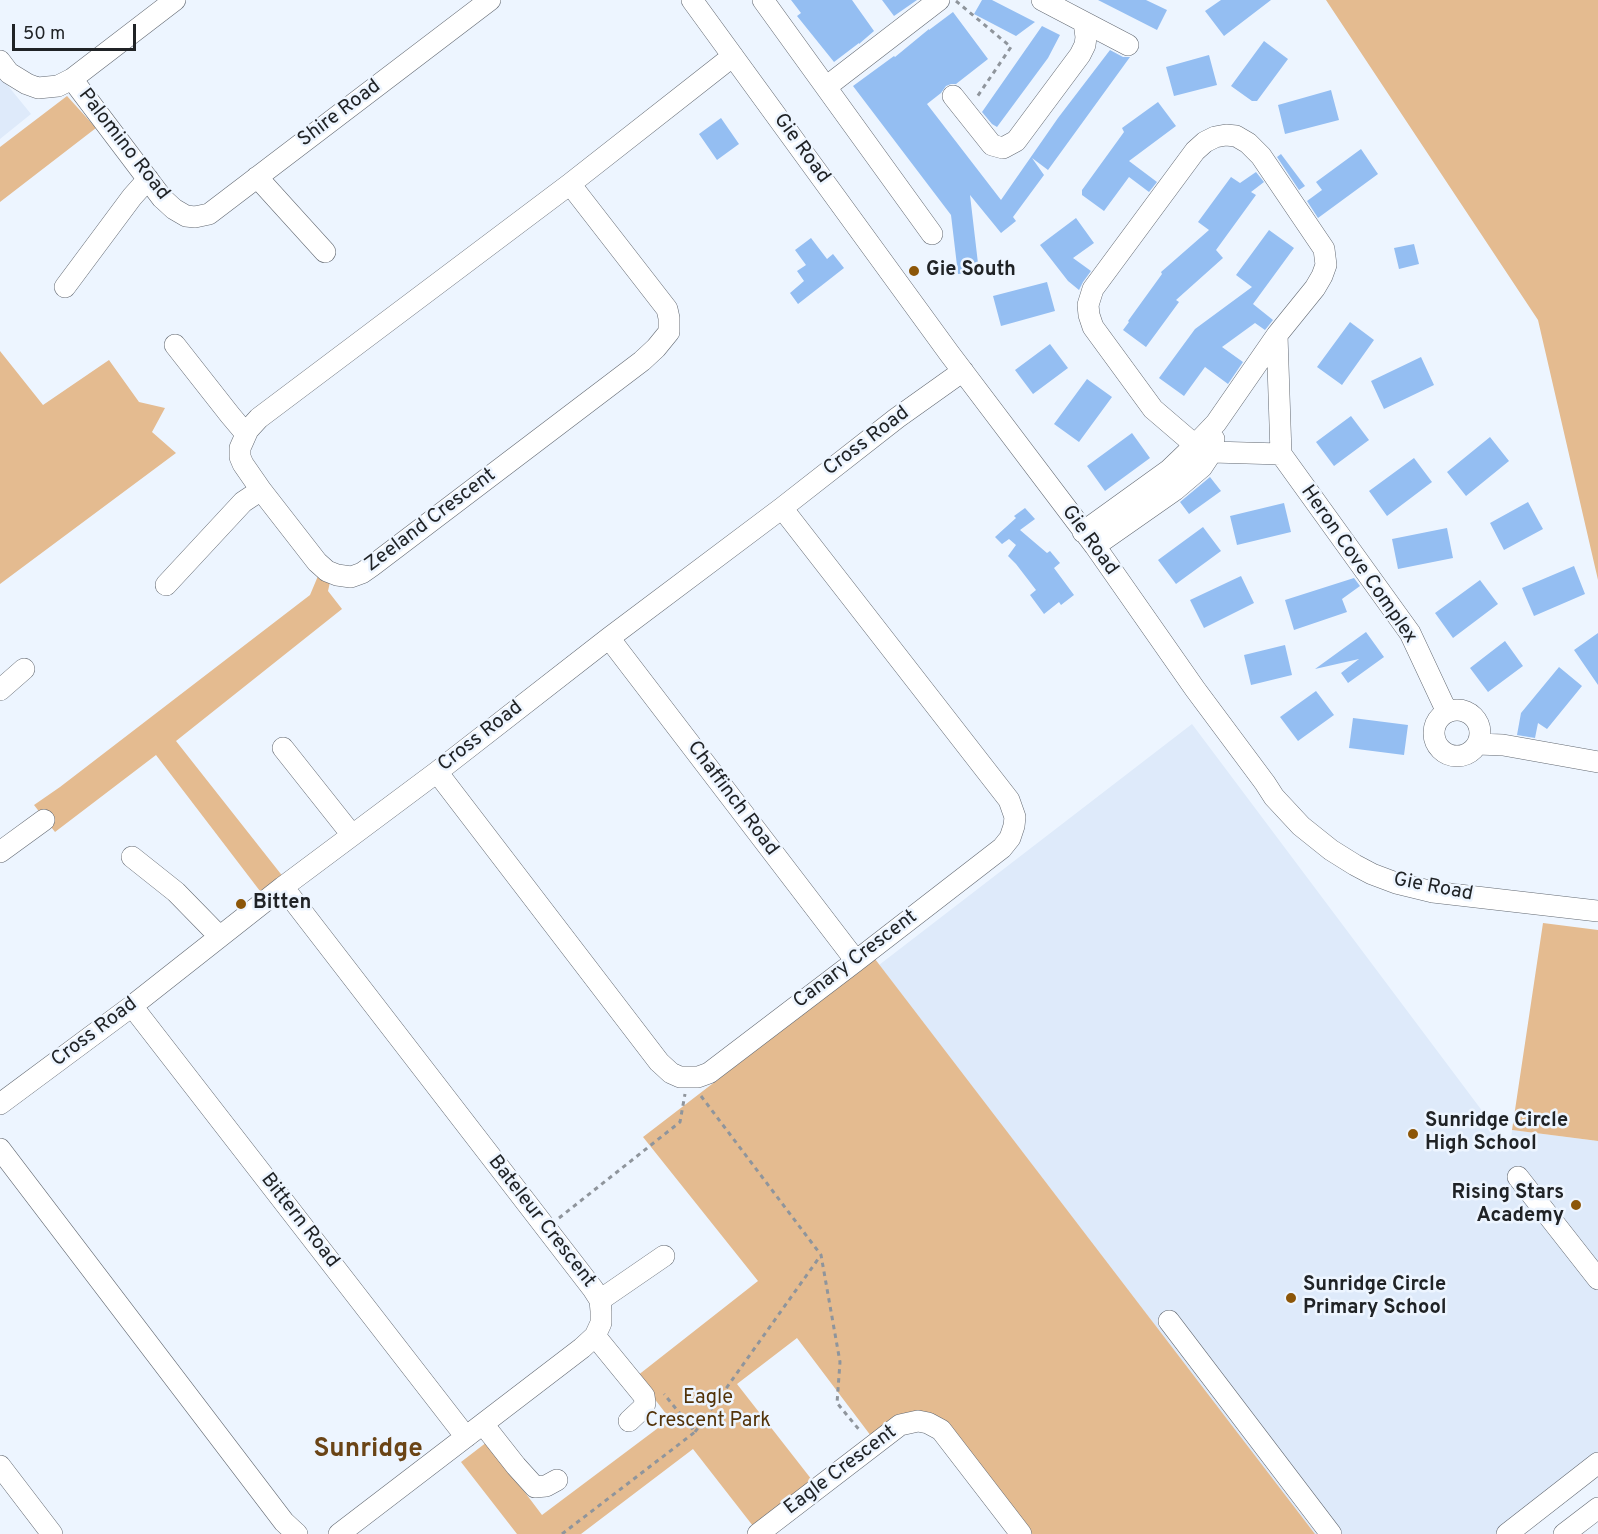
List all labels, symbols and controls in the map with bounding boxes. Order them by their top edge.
scale bar [15,12,140,50]
text: 50 m [23,23,65,46]
street label: Shire Road [294,75,386,153]
street label: Palomino Road [72,85,174,205]
street label: Gie Road [768,109,834,189]
place label: Gie South [926,259,1016,283]
marker: Gie South [907,264,921,278]
street label: Cross Road [819,402,915,482]
street label: Zeeland Crescent [361,464,501,578]
street label: Heron Cove Complex [1294,481,1422,649]
street label: Gie Road [1056,501,1122,581]
street label: Cross Road [434,696,528,778]
street label: Chaffinch Road [681,737,783,861]
street label: Gie Road [1391,869,1475,907]
place label: Bitten [253,892,311,916]
marker: Bitten [234,897,248,911]
street label: Canary Crescent [789,906,923,1014]
street label: Cross Road [47,993,143,1073]
place label: Sunridge Circle High School [1425,1110,1568,1157]
marker: Sunridge Circle High School [1406,1127,1420,1141]
street label: Bateleur Crescent [482,1151,600,1293]
street label: Bittern Road [255,1169,343,1273]
place label: Rising Stars Academy [1451,1182,1564,1229]
marker: Rising Stars Academy [1569,1198,1583,1212]
place label: Sunridge Circle Primary School [1303,1274,1447,1321]
marker: Sunridge Circle Primary School [1284,1291,1298,1305]
park label: Eagle Crescent Park [645,1387,771,1434]
street label: Eagle Crescent [780,1421,902,1521]
district label: Sunridge [313,1435,423,1467]

